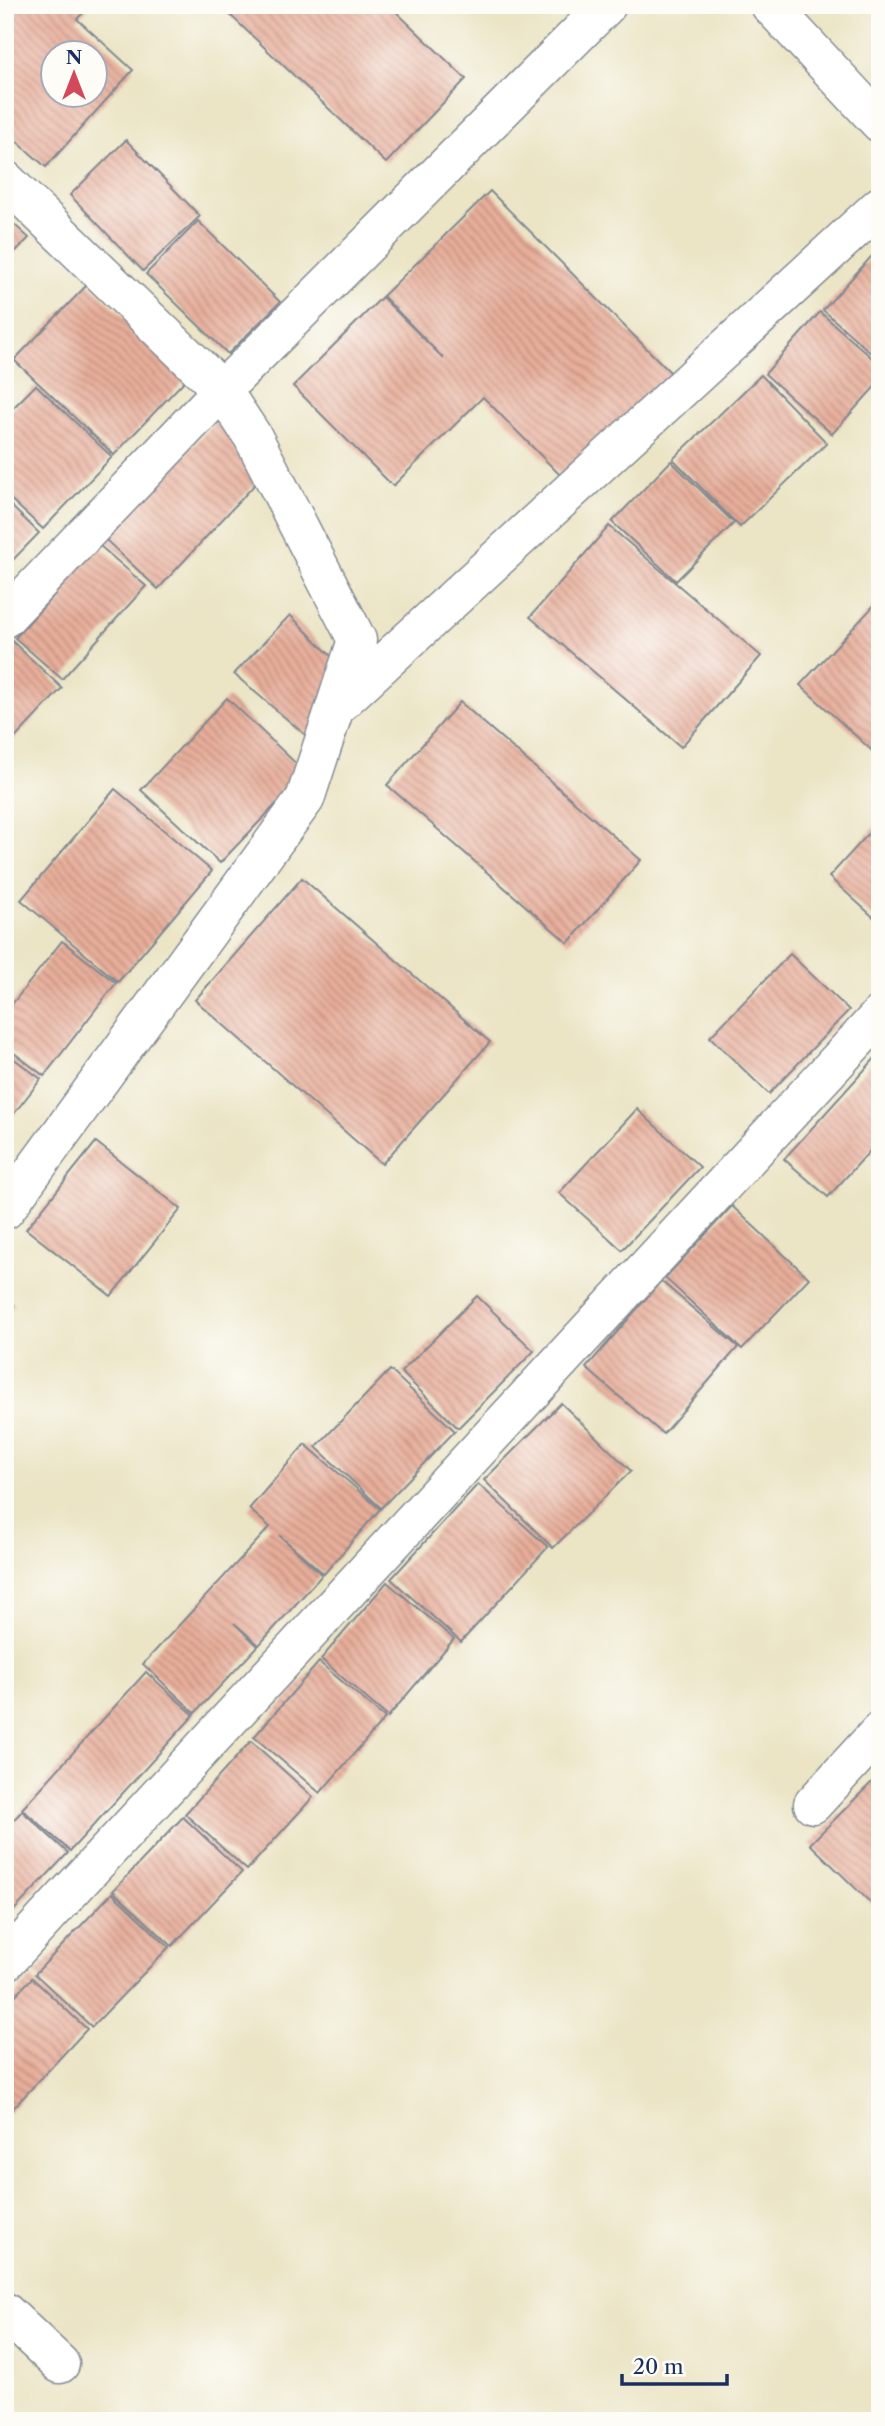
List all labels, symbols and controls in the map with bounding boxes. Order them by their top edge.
north arrow [38,38,108,108]
text: N [66,46,82,69]
scale bar [622,2342,728,2386]
text: 20 m [633,2354,684,2379]

